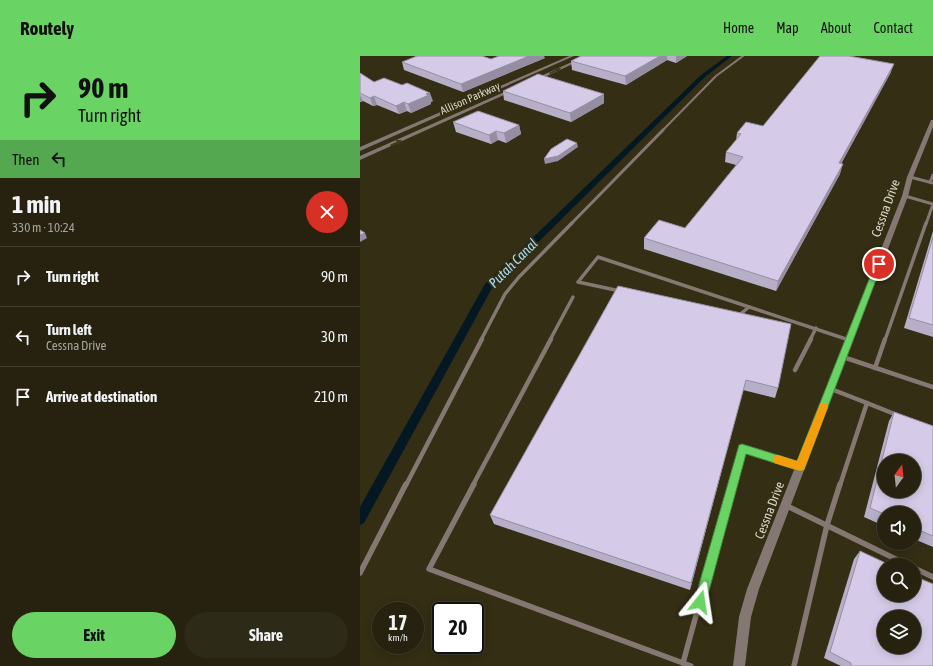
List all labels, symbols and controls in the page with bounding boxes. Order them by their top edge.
text: Routely [20,17,74,39]
text: Home [723,20,754,36]
text: Map [776,20,799,36]
text: About [821,20,852,36]
text: Contact [874,20,913,36]
one-way arrow [549,68,560,74]
icon: right [12,72,64,124]
text: 90 m [78,72,128,104]
street label: Allison Parkway [438,79,502,117]
text: Turn right [78,105,141,126]
one-way arrow [390,139,402,145]
icon: left [48,148,70,170]
text: Then [12,151,40,168]
street label: Cessna Drive [868,177,903,239]
text: 1 min [12,191,61,218]
button: close [306,191,348,233]
text: 330 m · 10:24 [12,220,75,235]
water label: Putah Canal [485,235,541,291]
pin [862,247,896,281]
icon: arrive [868,253,890,275]
icon: right [12,266,34,288]
text: Turn right [46,268,99,285]
text: 90 m [321,268,348,285]
text: Turn left [46,321,92,338]
icon: left [12,326,34,348]
text: 30 m [321,328,348,345]
text: Cessna Drive [46,338,106,353]
icon: arrive [12,386,34,408]
text: Arrive at destination [46,388,157,405]
text: 210 m [314,388,348,405]
north arrow [877,454,921,498]
map controls [877,454,921,654]
street label: Cessna Drive [752,479,787,541]
button: sound [877,506,921,550]
button: search [877,558,921,602]
position arrow [679,581,721,623]
speed limit sign: 20 [432,602,484,654]
button: layers [877,610,921,654]
text: 17 [389,611,407,634]
button: Exit [12,612,176,658]
button: Share [184,612,348,658]
text: km/h [388,632,408,643]

